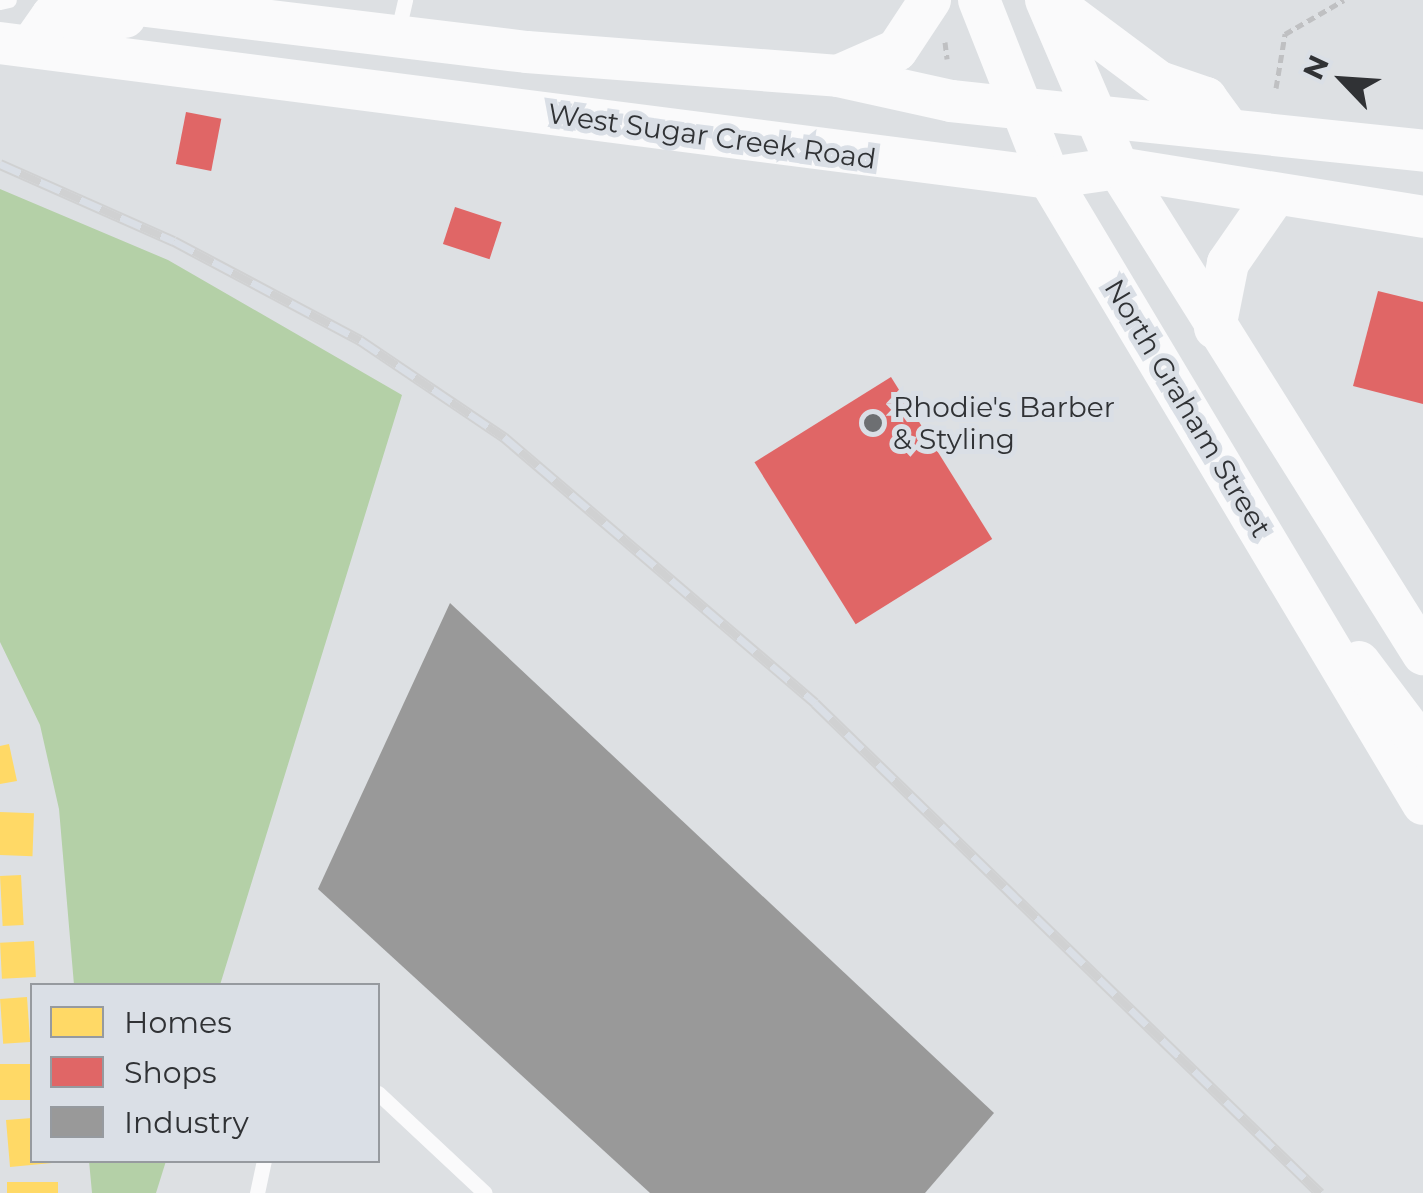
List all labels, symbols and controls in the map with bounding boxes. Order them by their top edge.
north arrow [1293,30,1393,130]
text: N [1296,50,1336,85]
street label: West Sugar Creek Road [546,96,878,176]
street label: North Graham Street [1098,273,1278,543]
place label: Rhodie's Barber & Styling [893,390,1115,456]
marker: Rhodie's Barber & Styling [862,412,884,434]
legend [30,983,380,1163]
text: Homes [124,1004,232,1041]
text: Shops [124,1054,217,1091]
text: Industry [124,1104,249,1141]

